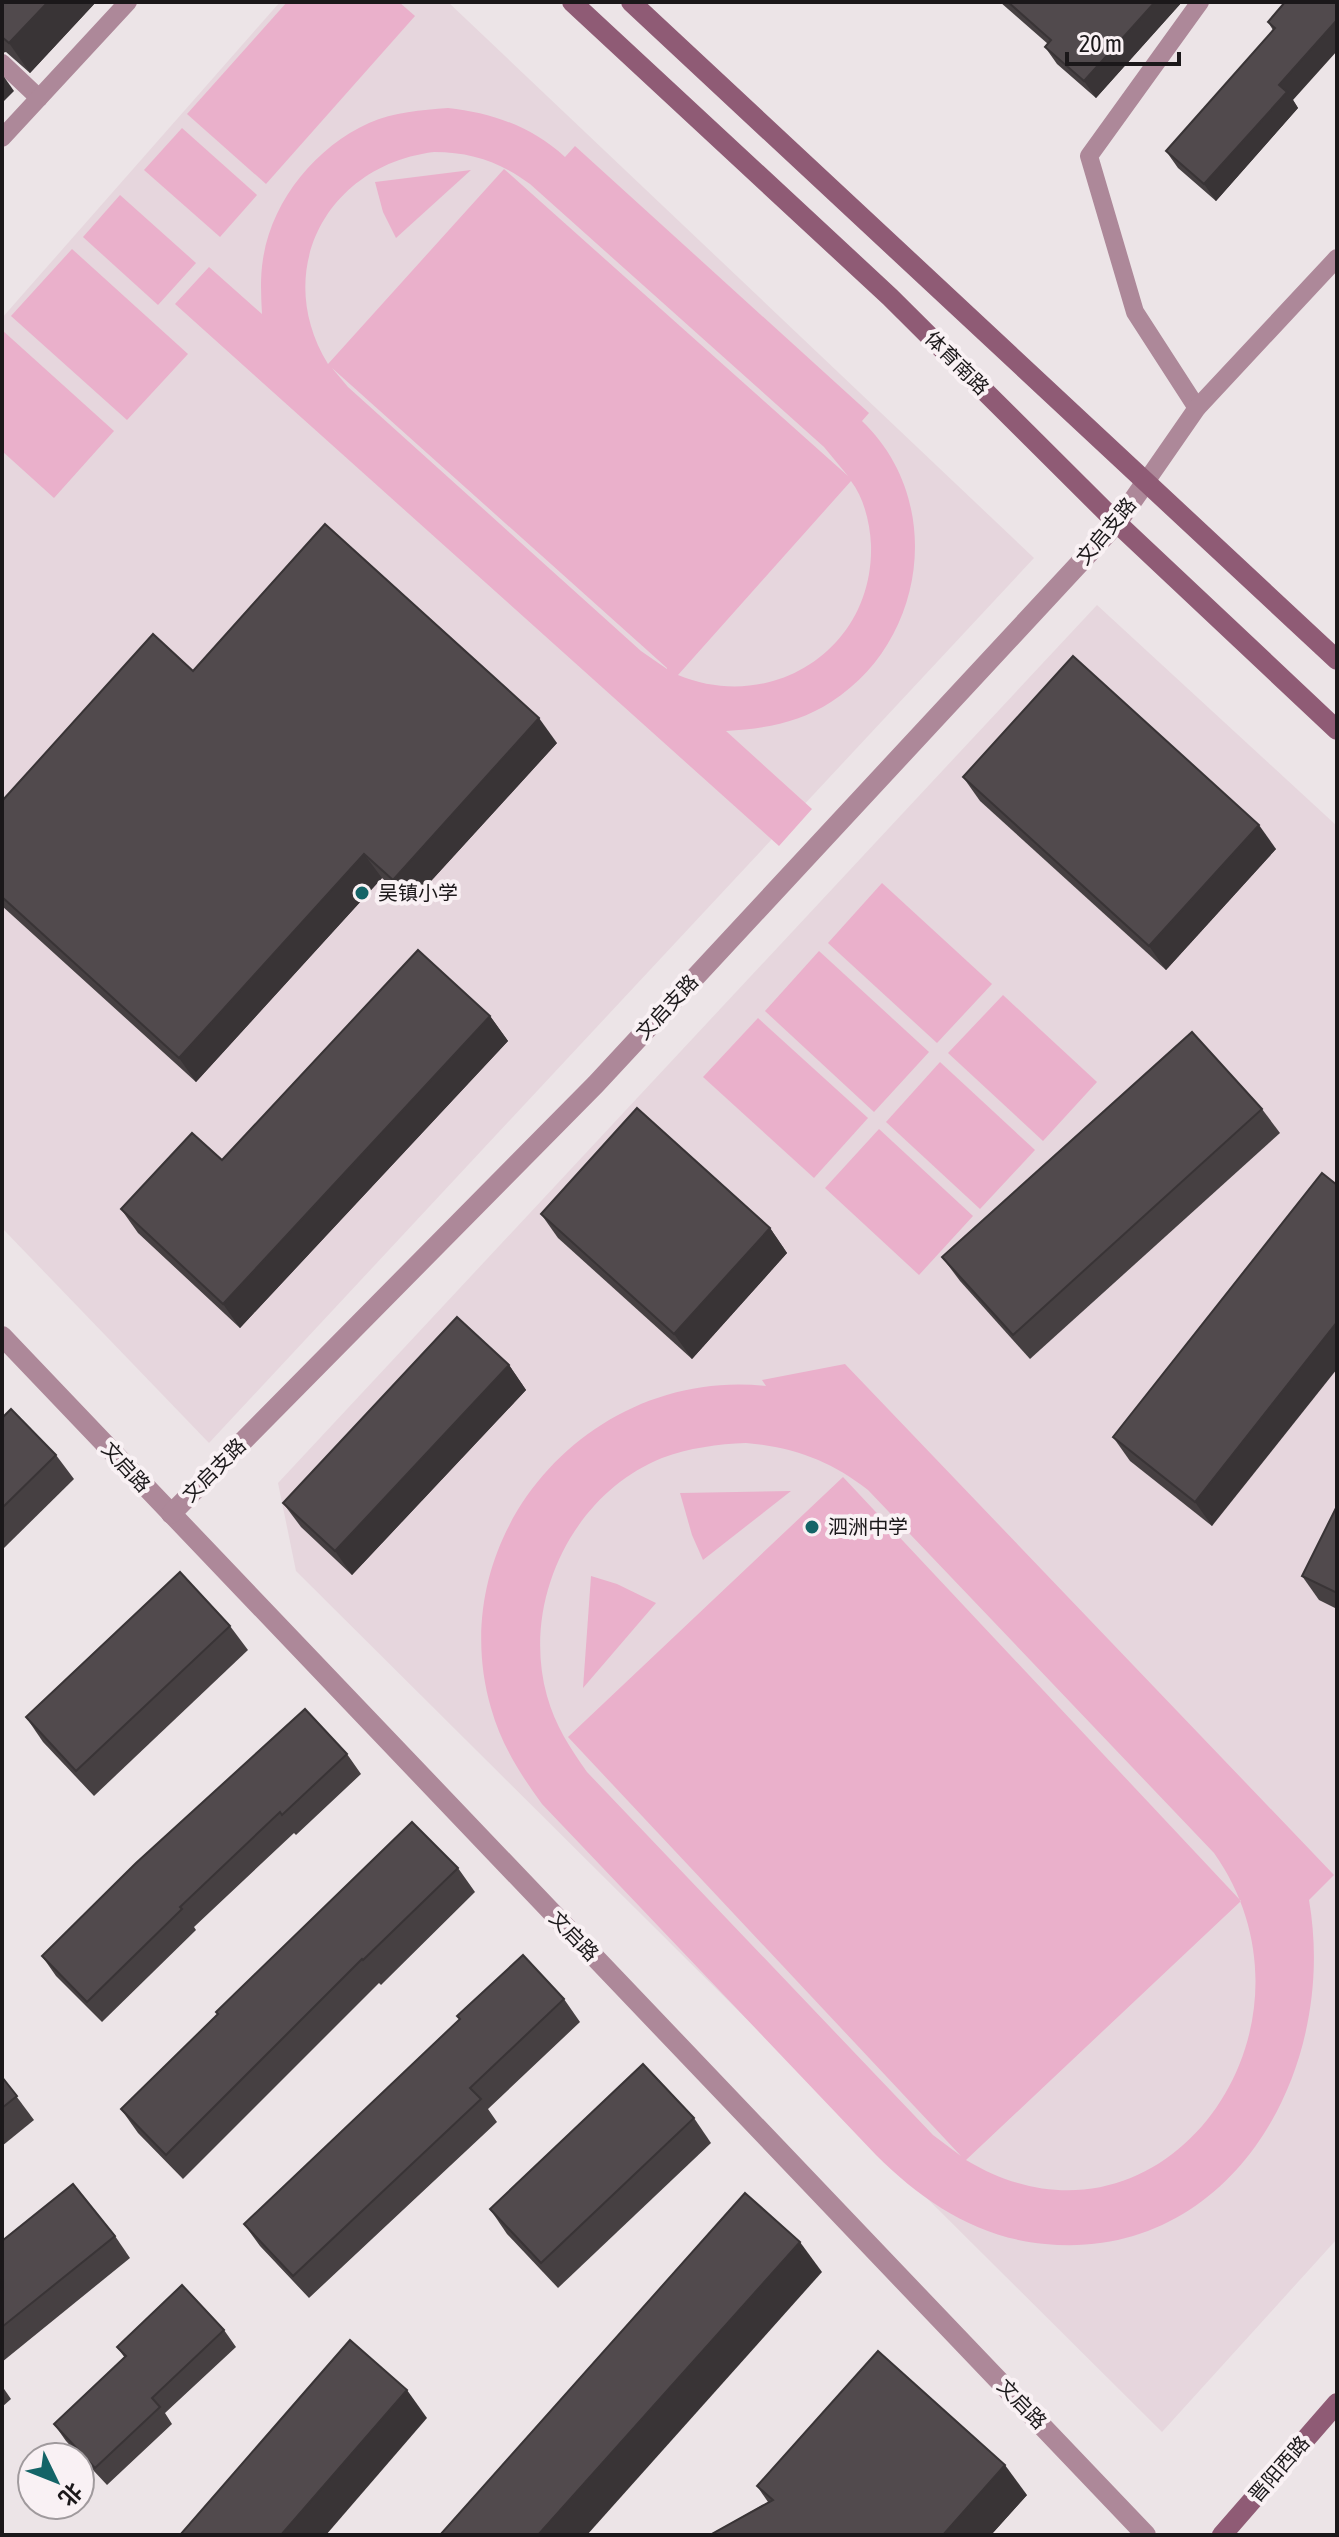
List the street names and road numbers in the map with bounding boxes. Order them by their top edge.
street label: 体育南路 [921,326,994,399]
street label: 文启支路 [1071,493,1140,569]
street label: 文启支路 [631,970,702,1044]
street label: 文启支路 [177,1433,250,1506]
street label: 文启路 [97,1437,155,1496]
street label: 文启路 [545,1906,603,1965]
street label: 文启路 [993,2374,1051,2433]
street label: 晋阳西路 [1244,2431,1314,2506]

